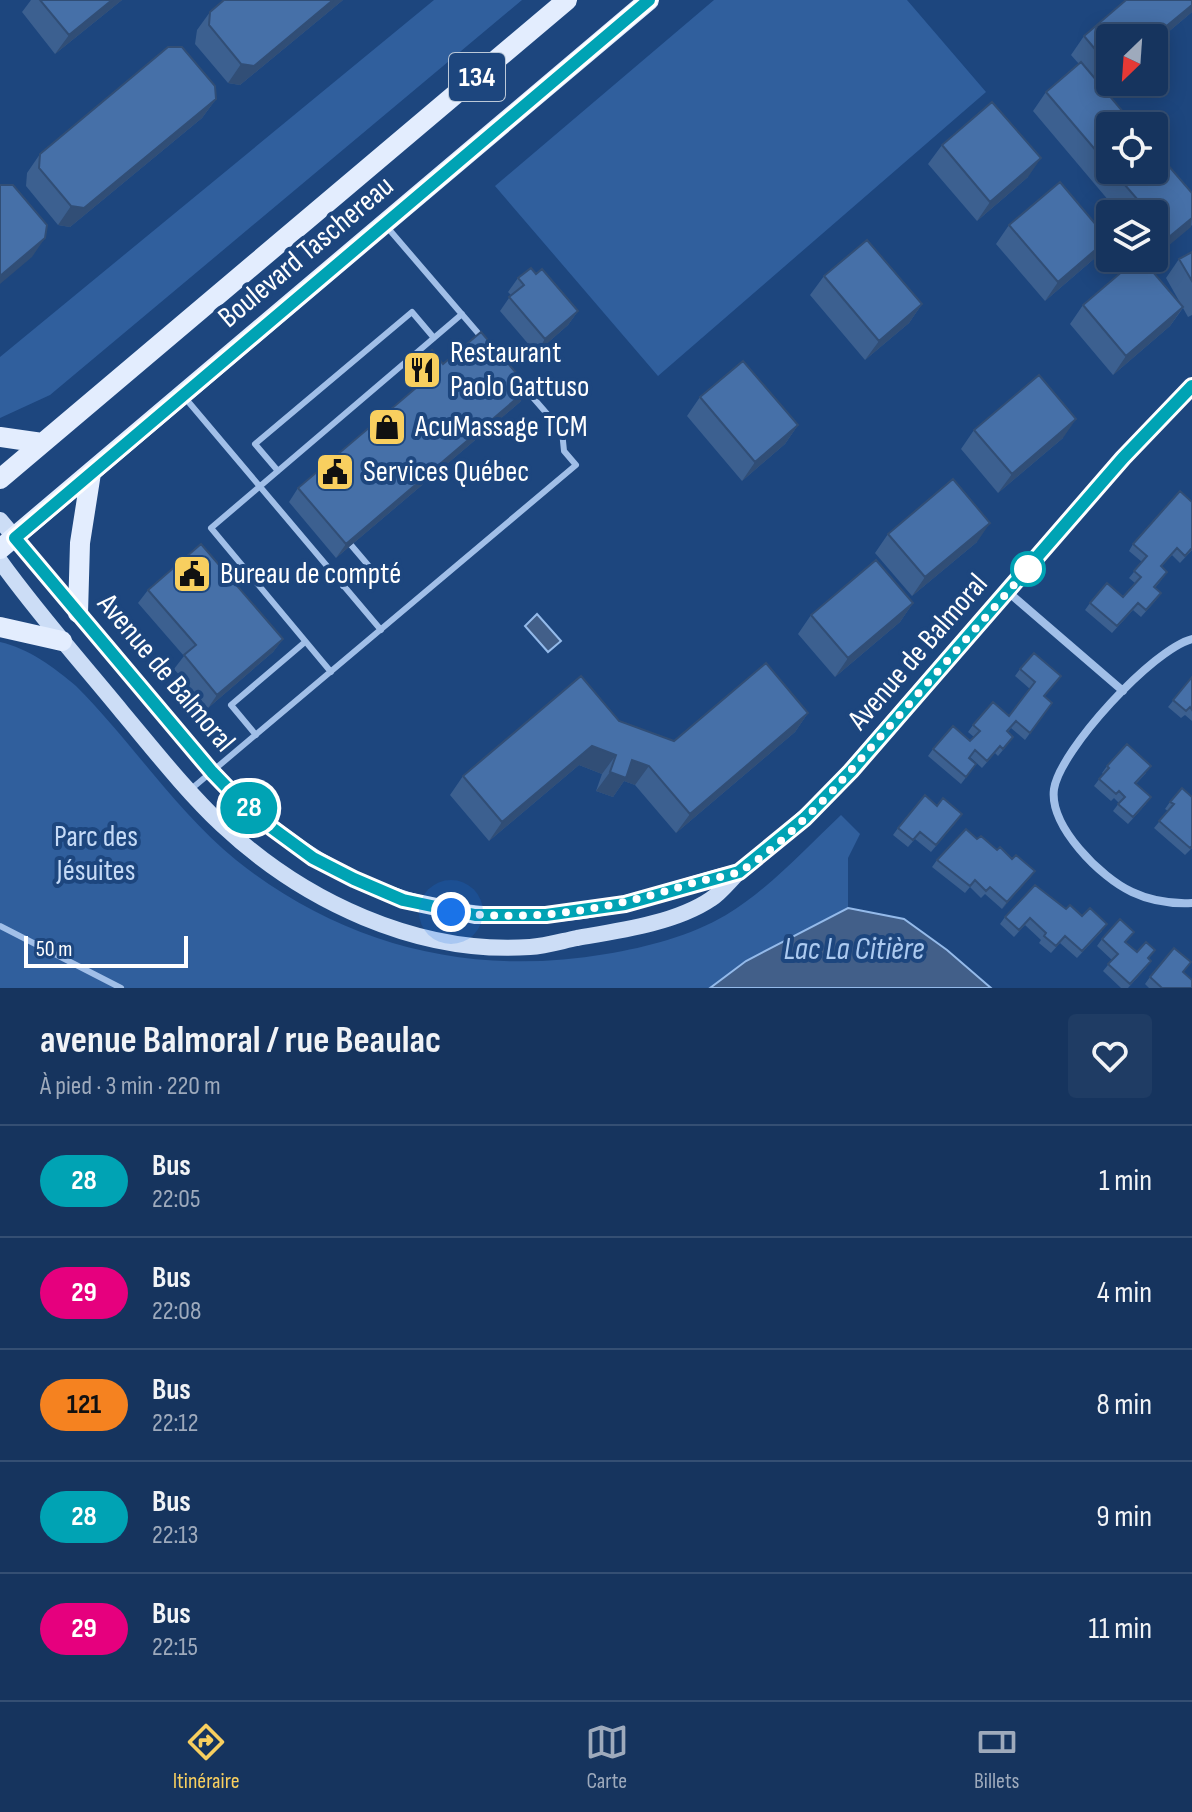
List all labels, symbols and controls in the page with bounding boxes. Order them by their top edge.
north arrow [1096,24,1168,96]
map controls [1096,24,1168,272]
road number: 134 [449,53,505,101]
button: locate [1096,112,1168,184]
street label: Boulevard Taschereau [211,168,401,336]
button: layers [1096,200,1168,272]
place label: Restaurant Paolo Gattuso [450,335,589,405]
restaurant icon: Restaurant Paolo Gattuso [401,349,443,391]
shop icon: AcuMassage TCM [366,406,408,448]
place label: AcuMassage TCM [414,409,588,445]
public building icon: Services Québec [314,451,356,493]
place label: Services Québec [363,454,529,490]
unlabelled marker [1011,552,1045,586]
public building icon: Bureau de compté [171,553,213,595]
place label: Bureau de compté [220,556,401,592]
street label: Avenue de Balmoral [840,567,996,738]
street label: Avenue de Balmoral [89,586,242,759]
line badge: 28 [213,782,285,834]
text: 28 [236,791,262,824]
park label: Parc des Jésuites [54,819,138,889]
your location [431,892,471,932]
water label: Lac La Citière [784,930,924,969]
scale bar [24,932,188,968]
text: 50 m [36,936,72,963]
button: heart [1068,1014,1152,1098]
text: avenue Balmoral / rue Beaulac [40,1018,441,1063]
text: À pied · 3 min · 220 m [40,1071,221,1102]
text: Bus [152,1148,191,1184]
text: 1 min [1099,1163,1152,1199]
text: 28 [71,1164,97,1197]
text: 22:05 [152,1184,200,1215]
text: Bus [152,1260,191,1296]
text: 4 min [1097,1275,1152,1311]
text: 29 [71,1276,97,1309]
text: 22:08 [152,1296,201,1327]
text: Bus [152,1372,191,1408]
text: 8 min [1096,1387,1152,1423]
text: 121 [67,1388,101,1421]
text: 22:12 [152,1408,198,1439]
text: Bus [152,1484,191,1520]
text: 9 min [1096,1499,1152,1535]
text: 28 [71,1500,97,1533]
text: 22:13 [152,1520,198,1551]
text: Bus [152,1596,191,1632]
text: 11 min [1089,1611,1152,1647]
text: 29 [71,1612,97,1645]
text: 22:15 [152,1632,198,1663]
tab: Itinéraire [173,1720,239,1795]
tab: Carte [585,1720,629,1795]
tab: Billets [974,1720,1019,1795]

